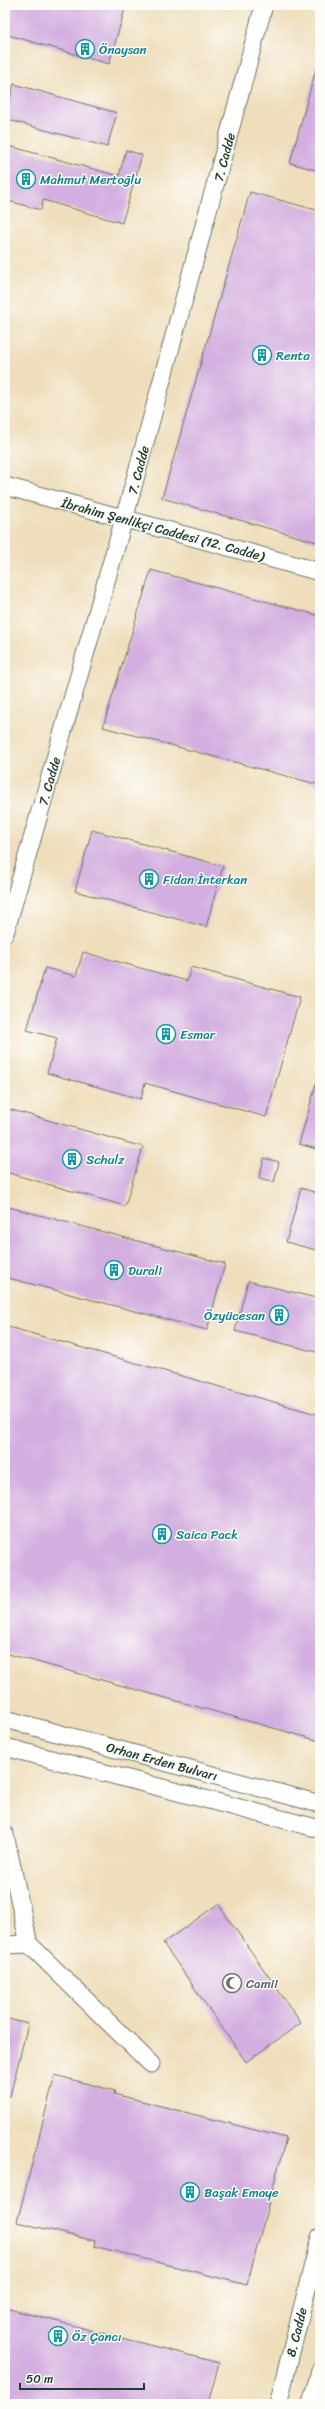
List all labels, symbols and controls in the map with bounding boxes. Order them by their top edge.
building icon: Önaysan [74,38,96,60]
place label: Önaysan [99,38,147,61]
street label: 7. Cadde [207,130,242,184]
building icon: Mahmut Mertoğlu [15,168,37,190]
place label: Mahmut Mertoğlu [40,168,141,191]
building icon: Renta [251,344,273,366]
place label: Renta [276,344,310,367]
street label: 7. Cadde [121,443,156,497]
street label: İbrahim Şenlikçi Caddesi (12. Cadde) [58,491,268,568]
street label: 7. Cadde [32,754,67,808]
building icon: Fidan İnterkan [138,868,160,890]
place label: Fidan İnterkan [163,868,247,891]
building icon: Esmar [155,1023,177,1045]
place label: Esmar [180,1023,216,1046]
building icon: Schulz [61,1148,83,1170]
place label: Schulz [86,1148,125,1171]
building icon: Durali [103,1259,125,1281]
place label: Durali [128,1259,162,1282]
place label: Özyücesan [204,1304,265,1327]
building icon: Özyücesan [268,1304,290,1326]
building icon: Saica Pack [151,1523,173,1545]
place label: Saica Pack [176,1523,238,1546]
street label: Orhan Erden Bulvarı [104,1736,220,1788]
mosque icon: Camii [221,1972,243,1994]
place label: Camii [246,1972,278,1995]
building icon: Başak Emaye [179,2181,201,2203]
place label: Başak Emaye [204,2181,279,2204]
street label: 8. Cadde [279,2305,314,2359]
building icon: Öz Çancı [47,2325,69,2347]
place label: Öz Çancı [72,2325,122,2348]
scale bar [20,2365,144,2391]
text: 50 m [26,2368,53,2390]

